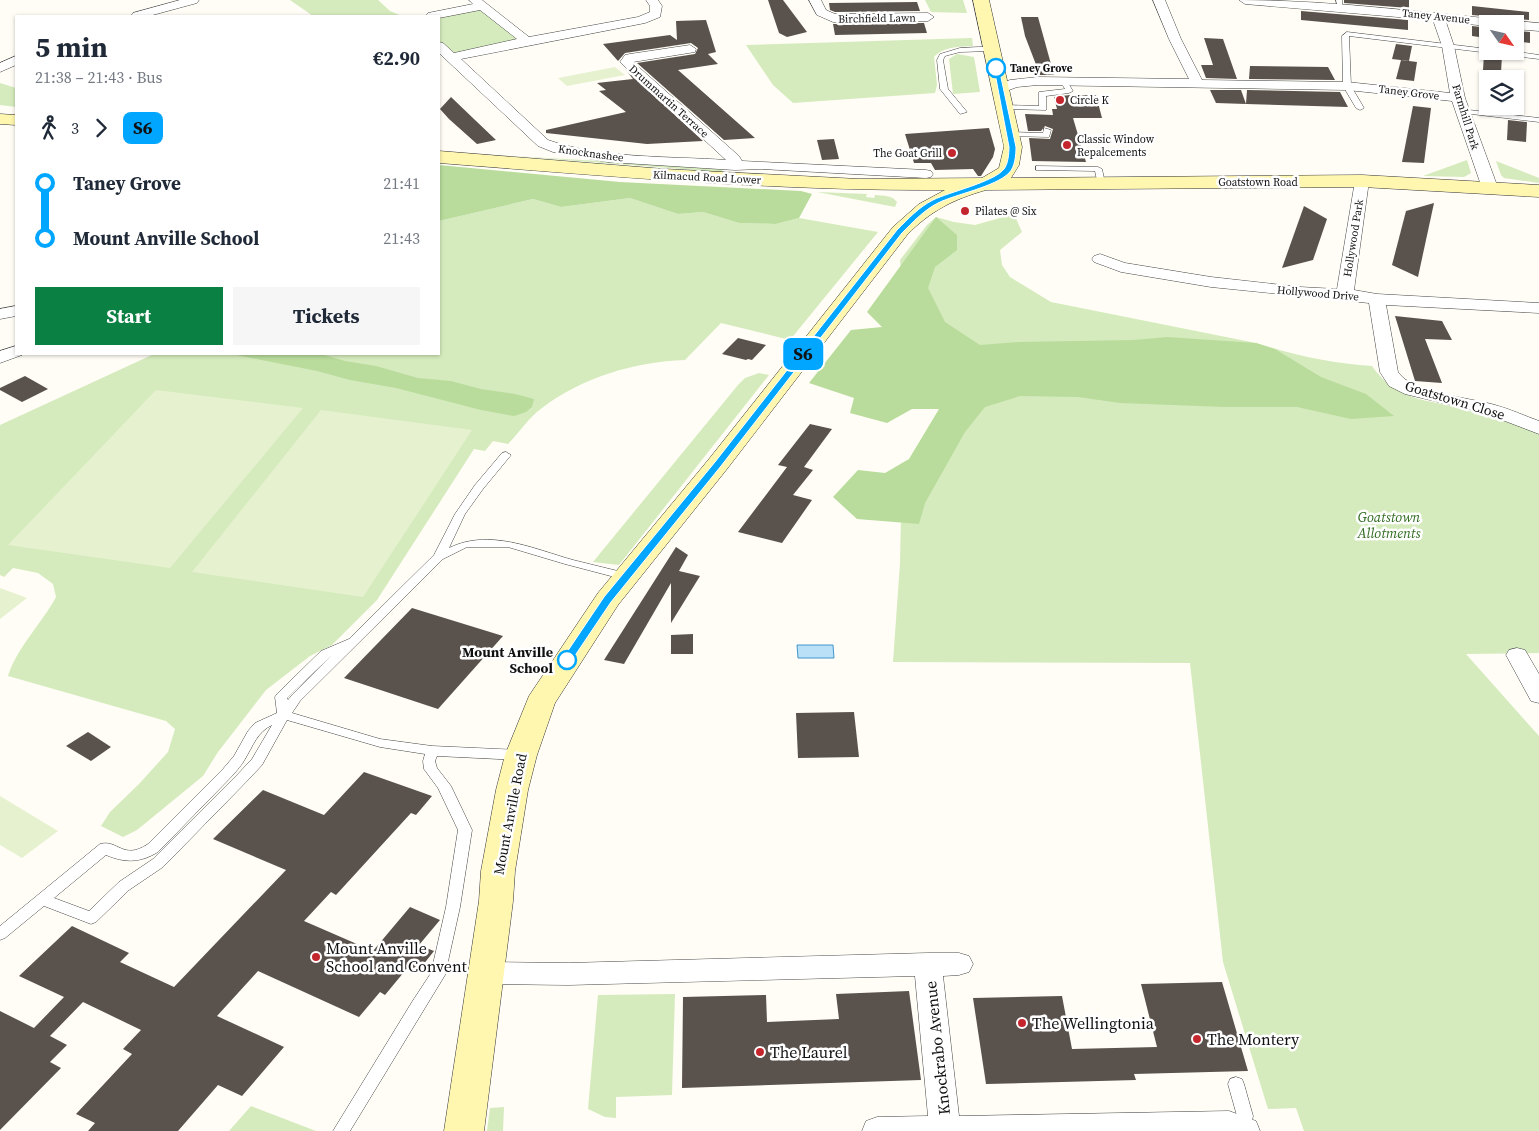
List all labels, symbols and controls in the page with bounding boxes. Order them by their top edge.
street label: Taney Avenue [1401,5,1471,28]
street label: Birchfield Lawn [838,10,916,27]
north arrow [1479,15,1524,60]
map controls [1479,15,1524,115]
text: 5 min [35,28,108,66]
text: €2.90 [373,45,420,71]
marker: Taney Grove [986,58,1006,78]
place label: Taney Grove [1010,61,1073,76]
street label: Drummartin Terrace [626,62,712,141]
text: 21:38 – 21:43 · Bus [35,66,163,88]
button: layers [1479,70,1524,115]
street label: Taney Grove [1378,81,1441,104]
street label: Farmhill Park [1448,83,1483,153]
place label: Circle K [1070,93,1109,108]
marker: Circle K [1054,94,1066,106]
icon: walk [35,114,63,142]
icon: forward [87,114,115,142]
text: S6 [133,115,153,140]
text: 3 [71,117,79,139]
place label: Classic Window Repalcements [1077,132,1155,160]
marker: Classic Window Repalcements [1061,139,1073,151]
street label: Knocknashee [557,141,625,166]
place label: The Goat Grill [873,146,942,161]
marker: The Goat Grill [946,147,958,159]
street label: Kilmacud Road Lower [652,167,762,188]
text: Taney Grove [73,170,181,196]
text: 21:41 [383,172,420,194]
street label: Goatstown Road [1218,175,1299,190]
street label: Hollywood Park [1340,197,1367,278]
place label: Pilates @ Six [975,204,1037,219]
marker: Pilates @ Six [959,205,971,217]
text: Mount Anville School [73,225,259,251]
text: 21:43 [383,227,420,249]
street label: Hollywood Drive [1276,282,1360,305]
button: Start [35,287,223,345]
button: Tickets [233,287,420,345]
line badge: S6 [780,338,826,370]
text: S6 [793,341,813,366]
street label: Goatstown Close [1403,375,1507,425]
park label: Goatstown Allotments [1357,507,1421,543]
place label: Mount Anville School [462,642,553,678]
marker: Mount Anville School [557,650,577,670]
street label: Mount Anville Road [488,751,532,876]
place label: Mount Anville School and Convent [326,937,468,977]
marker: Mount Anville School and Convent [310,951,322,963]
street label: Knockrabo Avenue [919,980,955,1116]
place label: The Wellingtonia [1032,1012,1155,1034]
marker: The Wellingtonia [1016,1017,1028,1029]
place label: The Montery [1207,1028,1300,1050]
marker: The Montery [1191,1033,1203,1045]
place label: The Laurel [770,1041,848,1063]
marker: The Laurel [754,1046,766,1058]

